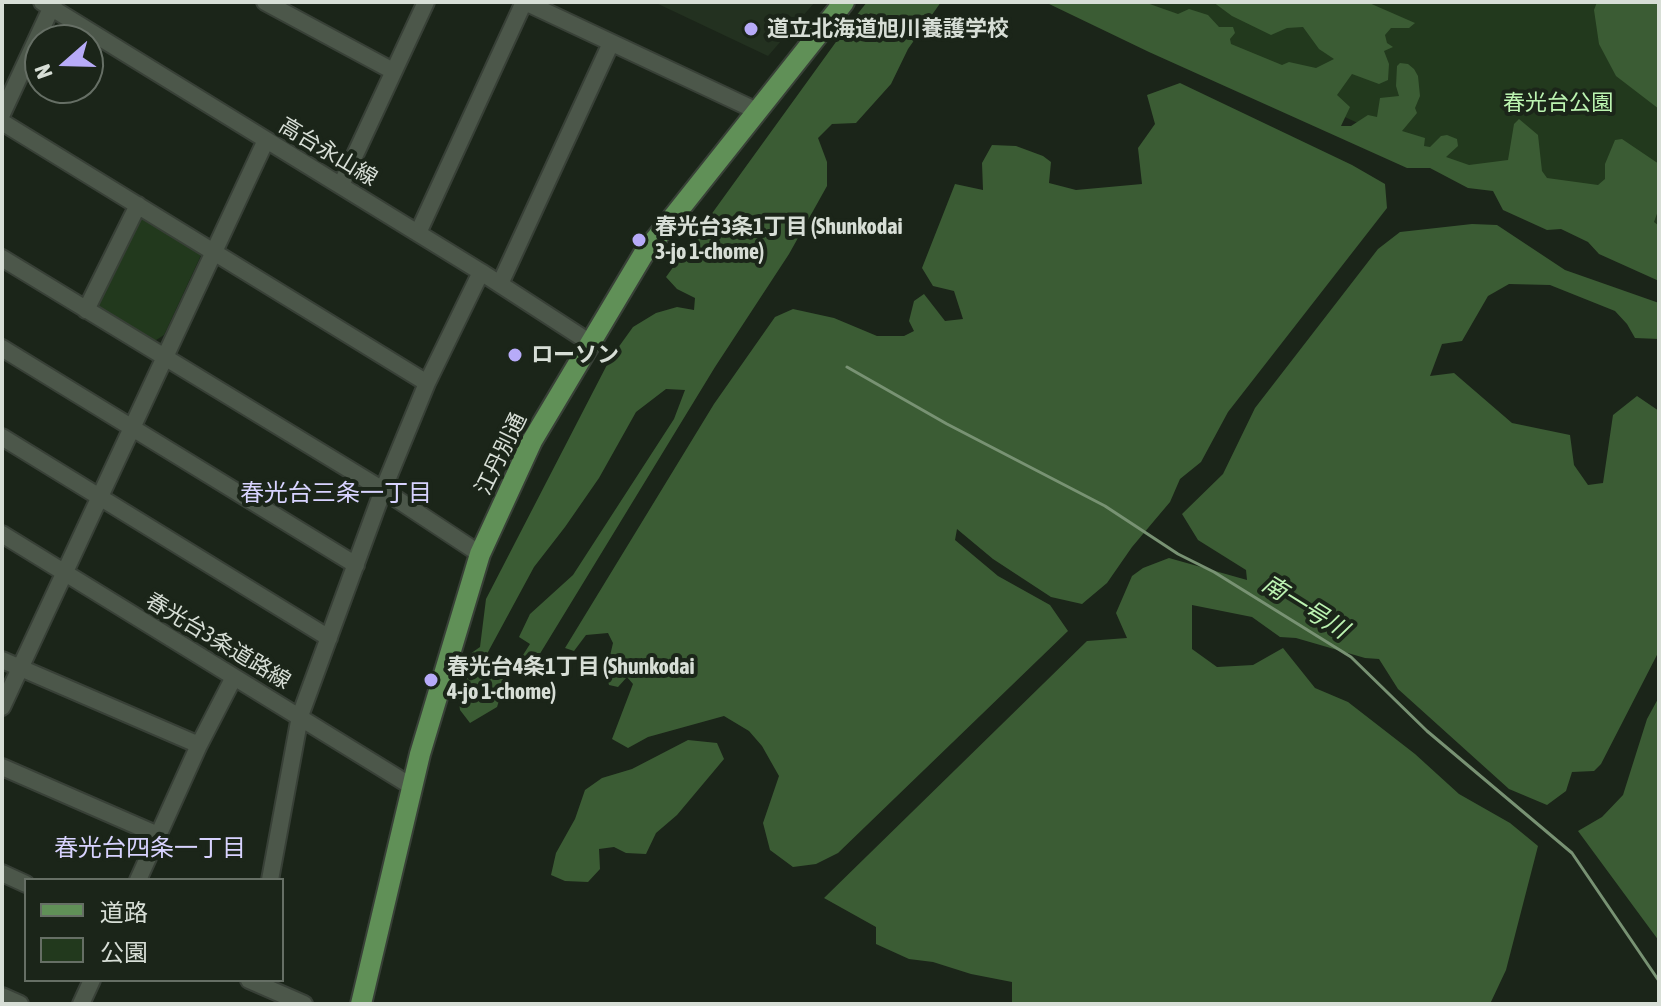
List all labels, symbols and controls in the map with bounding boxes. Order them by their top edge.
place label: 道立北海道旭川養護学校 [767,16,1009,42]
marker: 道立北海道旭川養護学校 [742,20,760,38]
north arrow [24,24,104,104]
text: N [29,61,58,82]
park label: 春光台公園 [1503,90,1613,116]
street label: 高台永山線 [274,112,382,192]
place label: 春光台3条1丁目 (Shunkodai 3-jo 1-chome) [655,214,902,266]
marker: 春光台3条1丁目 (Shunkodai 3-jo 1-chome) [630,231,648,249]
place label: ローソン [531,342,619,368]
marker: ローソン [506,346,524,364]
street label: 江丹別通 [470,409,532,499]
district label: 春光台三条一丁目 [240,479,432,507]
water label: 南一号川 [1257,569,1353,645]
street label: 春光台3条道路線 [141,587,295,695]
place label: 春光台4条1丁目 (Shunkodai 4-jo 1-chome) [447,654,694,706]
marker: 春光台4条1丁目 (Shunkodai 4-jo 1-chome) [422,671,440,689]
district label: 春光台四条一丁目 [54,834,246,862]
legend [24,878,284,982]
text: 道路 [100,899,148,926]
text: 公園 [100,939,148,966]

